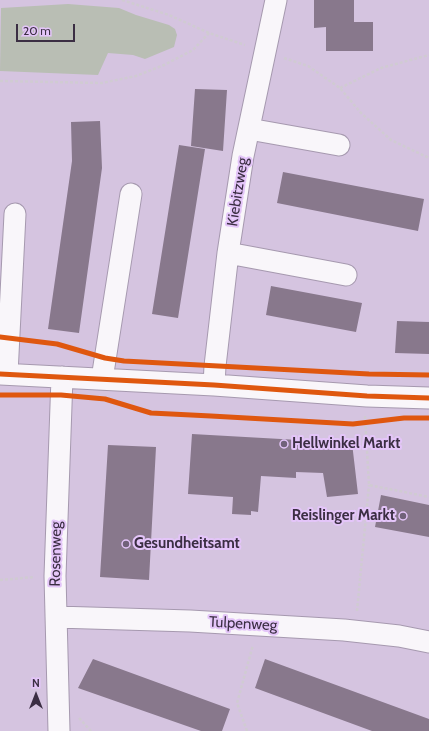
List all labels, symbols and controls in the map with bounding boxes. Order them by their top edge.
scale bar [18,16,77,42]
text: 20 m [23,23,51,38]
street label: Kiebitzweg [224,156,252,228]
place label: Hellwinkel Markt [292,435,400,453]
marker: Hellwinkel Markt [279,439,289,449]
place label: Reislinger Markt [292,507,395,525]
marker: Reislinger Markt [398,511,408,521]
street label: Rosenweg [46,521,66,587]
place label: Gesundheitsamt [134,535,240,553]
marker: Gesundheitsamt [121,539,131,549]
street label: Tulpenweg [208,613,278,635]
north arrow [16,675,56,715]
text: N [32,676,40,690]

